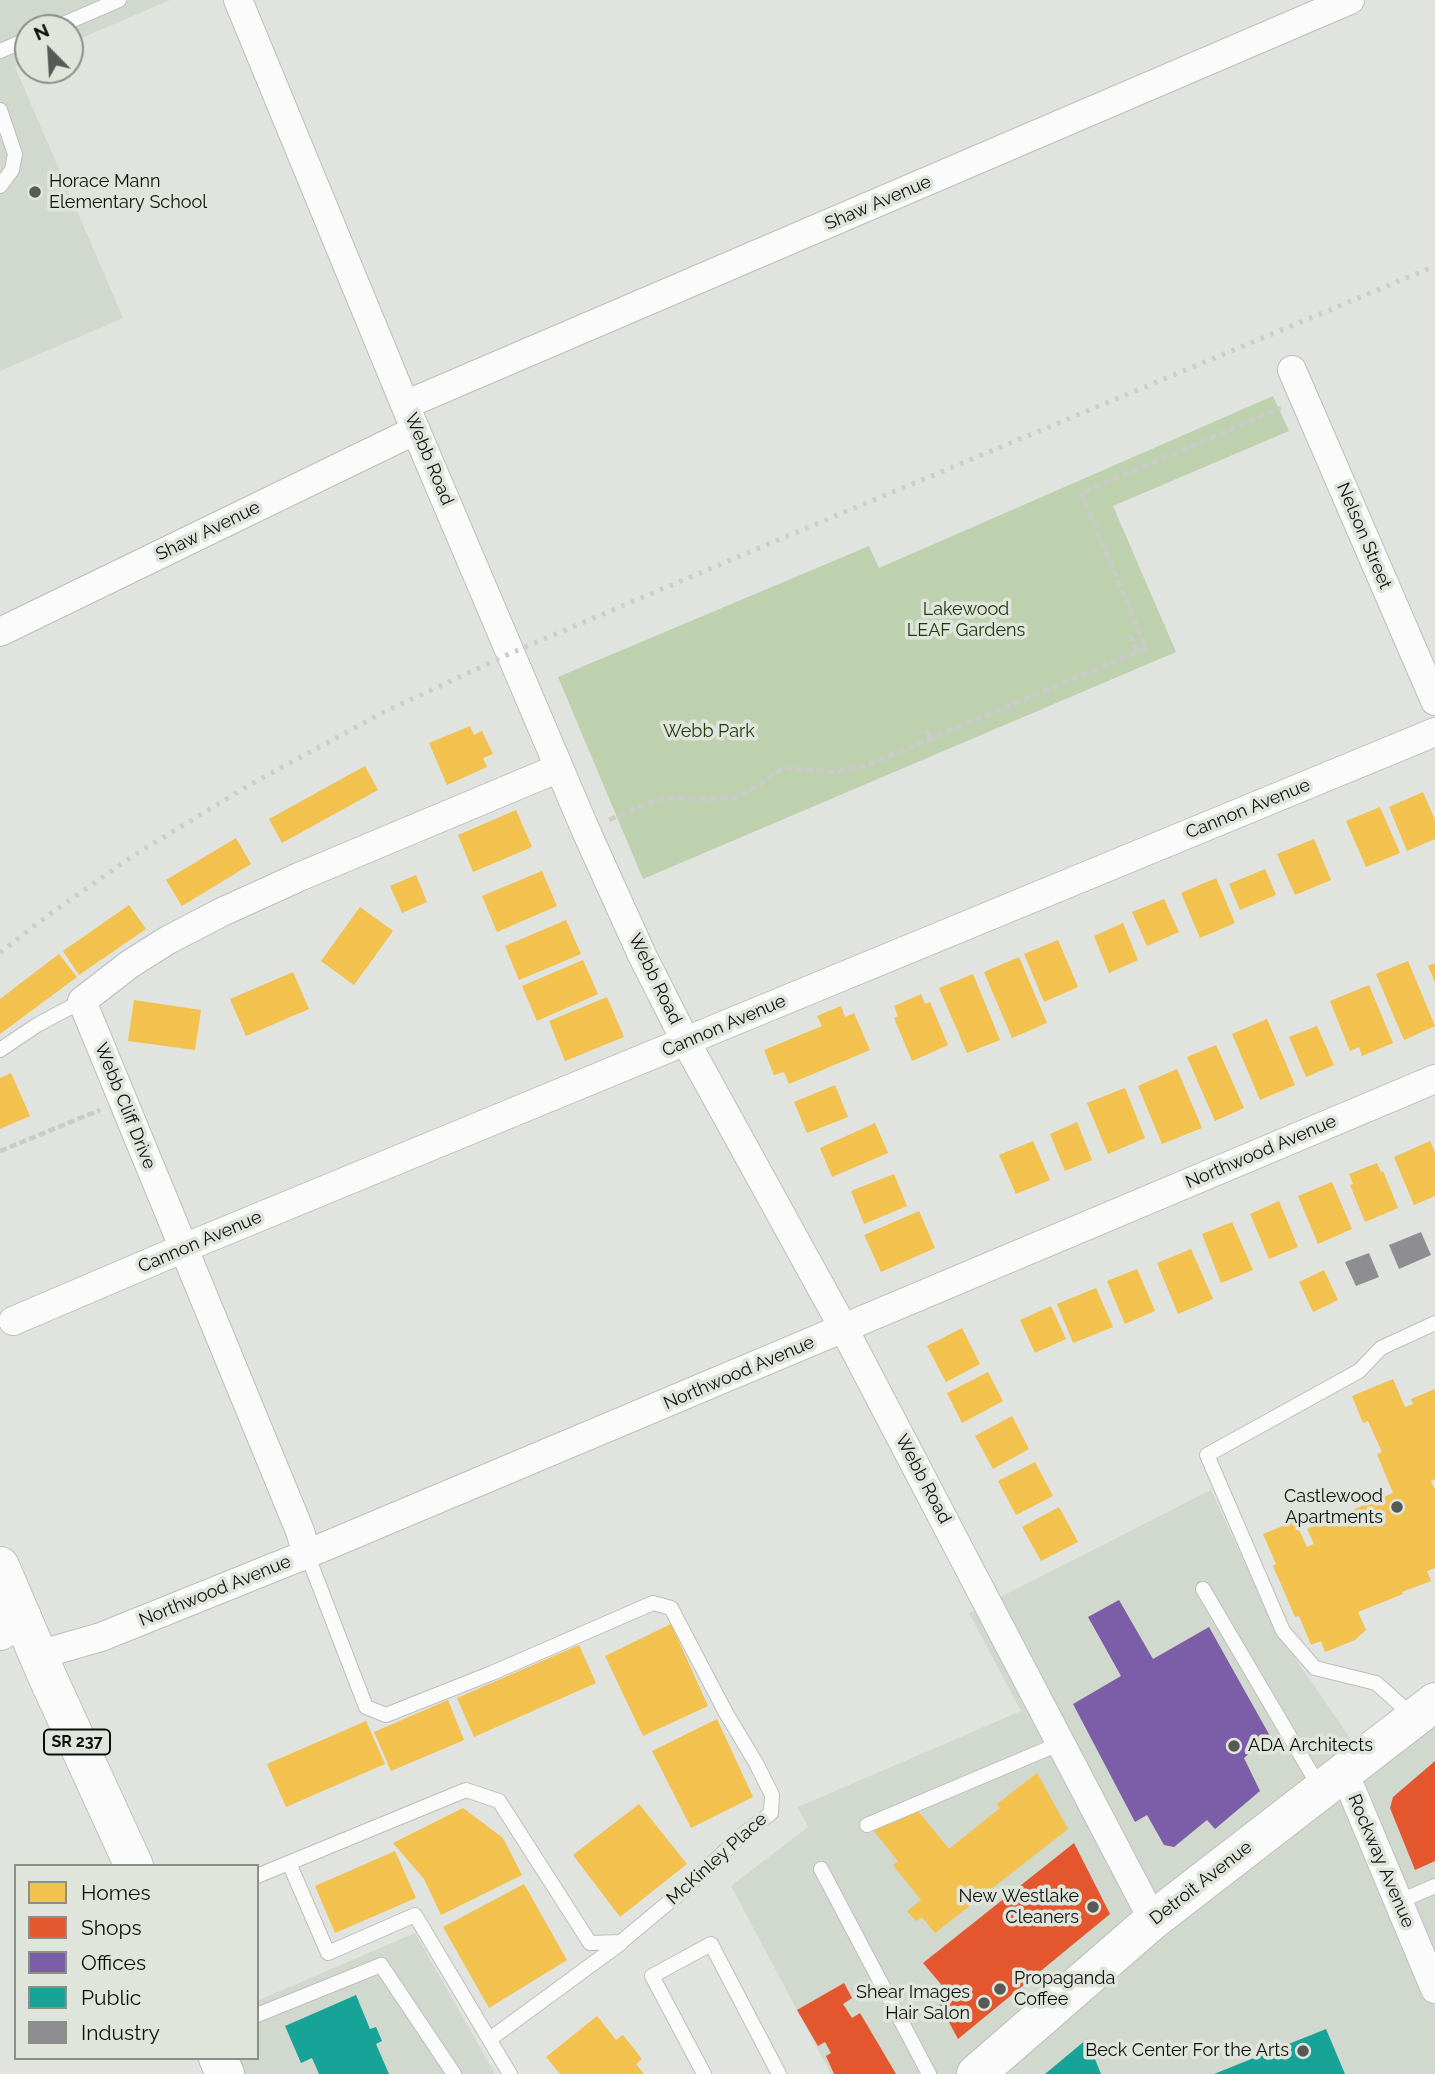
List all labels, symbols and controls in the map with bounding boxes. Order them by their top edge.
north arrow [14,14,84,84]
text: N [30,19,52,45]
place label: Horace Mann Elementary School [49,171,207,214]
street label: Shaw Avenue [822,171,934,235]
marker: Horace Mann Elementary School [27,184,43,200]
street label: Webb Road [400,410,458,508]
street label: Nelson Street [1332,479,1396,593]
street label: Shaw Avenue [152,496,264,566]
park label: Lakewood LEAF Gardens [907,599,1025,642]
park label: Webb Park [663,721,755,743]
street label: Cannon Avenue [1183,774,1313,844]
street label: Webb Road [624,930,686,1028]
street label: Cannon Avenue [659,990,789,1062]
street label: Webb Cliff Drive [90,1040,160,1172]
street label: Northwood Avenue [1182,1110,1340,1194]
street label: Cannon Avenue [135,1206,265,1278]
street label: Northwood Avenue [660,1331,818,1415]
street label: Webb Road [890,1431,956,1527]
place label: Castlewood Apartments [1284,1486,1383,1528]
marker: Castlewood Apartments [1389,1499,1405,1515]
street label: Northwood Avenue [136,1551,294,1631]
road number: SR 237 [44,1730,110,1754]
place label: ADA Architects [1248,1735,1373,1757]
marker: ADA Architects [1226,1738,1242,1754]
street label: Rockway Avenue [1343,1791,1419,1931]
street label: McKinley Place [662,1808,772,1910]
street label: Detroit Avenue [1146,1836,1256,1930]
legend [14,1864,259,2060]
text: Homes [81,1880,151,1905]
place label: New Westlake Cleaners [958,1886,1079,1928]
marker: New Westlake Cleaners [1085,1899,1101,1915]
text: Shops [81,1915,142,1940]
text: Offices [81,1950,146,1975]
place label: Propaganda Coffee [1014,1968,1115,2010]
marker: Propaganda Coffee [992,1981,1008,1997]
place label: Shear Images Hair Salon [856,1982,970,2024]
text: Public [81,1985,141,2010]
marker: Shear Images Hair Salon [976,1995,992,2011]
text: Industry [81,2020,160,2045]
place label: Beck Center For the Arts [1085,2040,1289,2062]
marker: Beck Center For the Arts [1295,2043,1311,2059]

